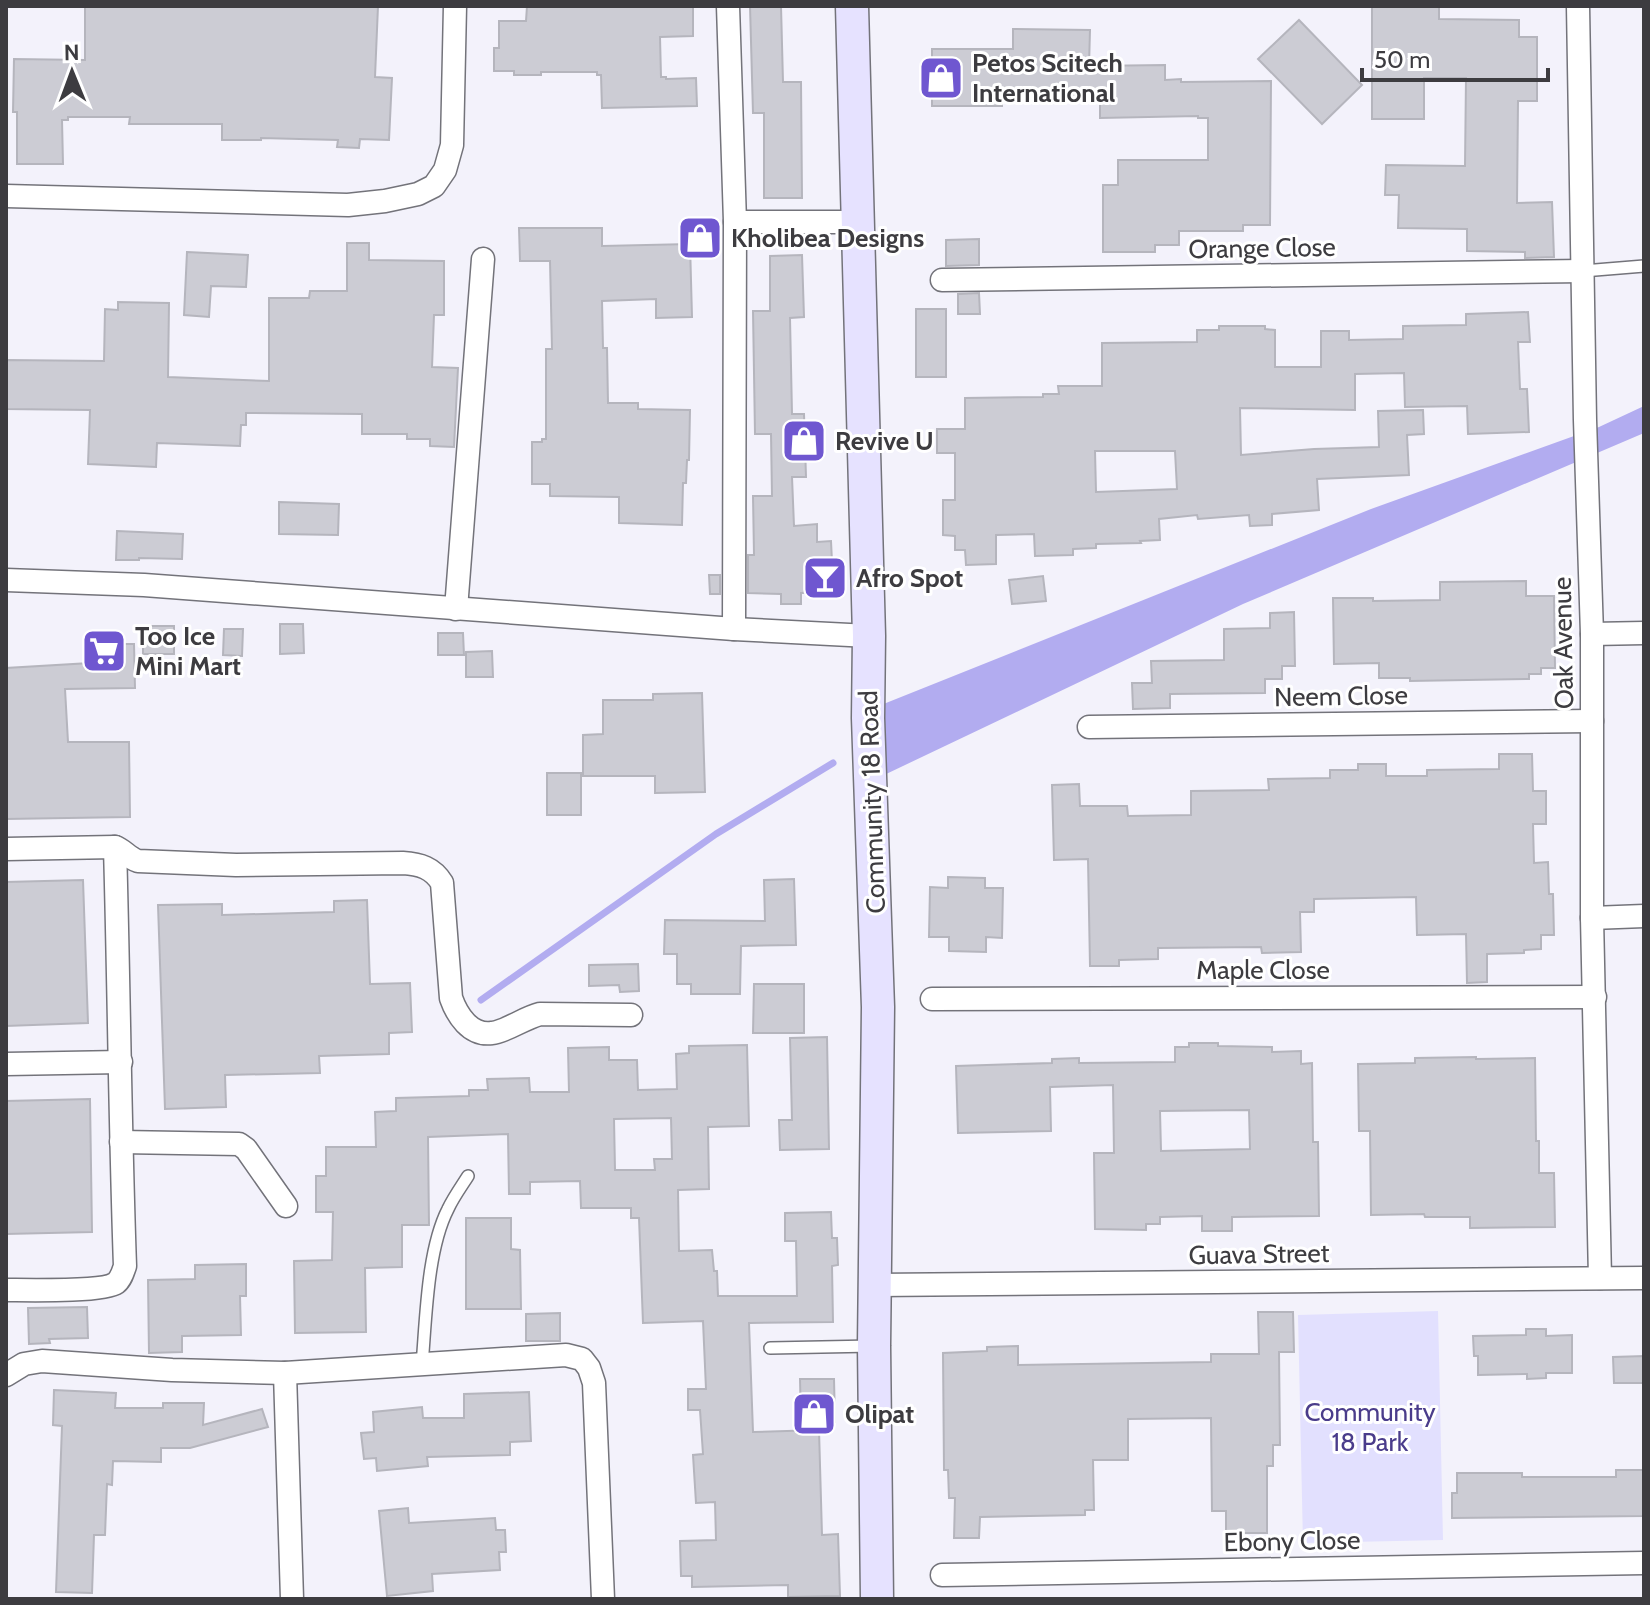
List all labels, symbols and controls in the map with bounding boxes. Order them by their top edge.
north arrow [32,32,112,112]
scale bar [1362,32,1548,82]
text: N [64,39,80,66]
text: 50 m [1374,45,1430,74]
place label: Petos Scitech International [972,47,1123,109]
shop icon: Petos Scitech International [917,54,965,102]
shop icon: Kholibea Designs [676,214,724,262]
place label: Kholibea Designs [731,222,924,254]
street label: Orange Close [1188,231,1336,265]
shop icon: Revive U [780,417,828,465]
place label: Revive U [835,425,934,457]
bar icon: Afro Spot [801,554,849,602]
place label: Afro Spot [856,562,963,594]
street label: Oak Avenue [1546,577,1580,709]
place label: Too Ice Mini Mart [135,620,241,682]
supermarket icon: Too Ice Mini Mart [80,627,128,675]
street label: Neem Close [1274,679,1408,713]
street label: Community 18 Road [852,690,892,914]
street label: Maple Close [1196,954,1330,986]
street label: Guava Street [1188,1237,1330,1271]
shop icon: Olipat [790,1390,838,1438]
park label: Community 18 Park [1304,1396,1436,1458]
place label: Olipat [845,1398,914,1430]
street label: Ebony Close [1223,1524,1361,1558]

